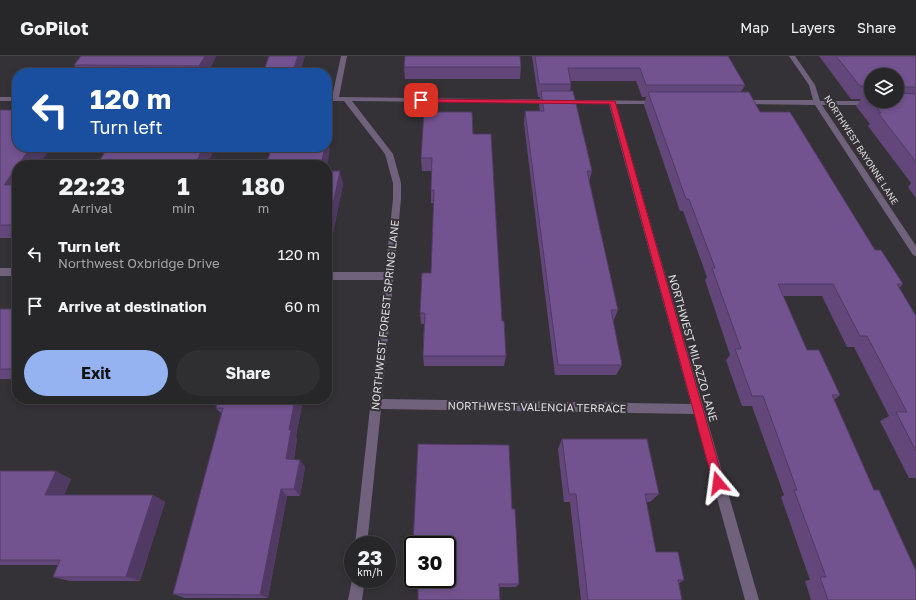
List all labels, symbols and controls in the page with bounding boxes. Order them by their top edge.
text: GoPilot [20,16,88,39]
text: Map [740,19,769,36]
text: Layers [791,19,835,36]
text: Share [857,19,896,36]
map controls [864,68,904,108]
button: layers [864,68,904,108]
text: 120 m [90,82,171,115]
pin [404,83,438,117]
icon: left [24,84,76,136]
icon: arrive [410,89,432,111]
street label: NORTHWEST BAYONNE LANE [822,93,901,206]
text: Turn left [90,116,163,138]
text: 22:23 [59,171,125,200]
text: 1 [177,171,190,200]
text: 180 [242,171,285,200]
text: Arrival [72,200,112,216]
text: min [172,200,195,216]
text: m [258,200,269,216]
street label: NORTHWEST FOREST SPRING LANE [368,219,401,411]
text: Turn left [58,237,120,255]
icon: left [24,243,46,265]
text: 120 m [278,245,320,263]
text: Northwest Oxbridge Drive [58,255,220,271]
street label: NORTHWEST MILAZZO LANE [666,273,721,423]
icon: arrive [24,295,46,317]
text: Arrive at destination [58,297,207,315]
text: 60 m [285,297,320,315]
button: Exit [24,350,168,396]
button: Share [176,350,320,396]
street label: NORTHWEST VALENCIA TERRACE [448,398,627,415]
position arrow [697,462,739,504]
speed limit sign: 30 [404,536,456,588]
text: 23 [358,545,382,569]
text: km/h [357,566,383,578]

